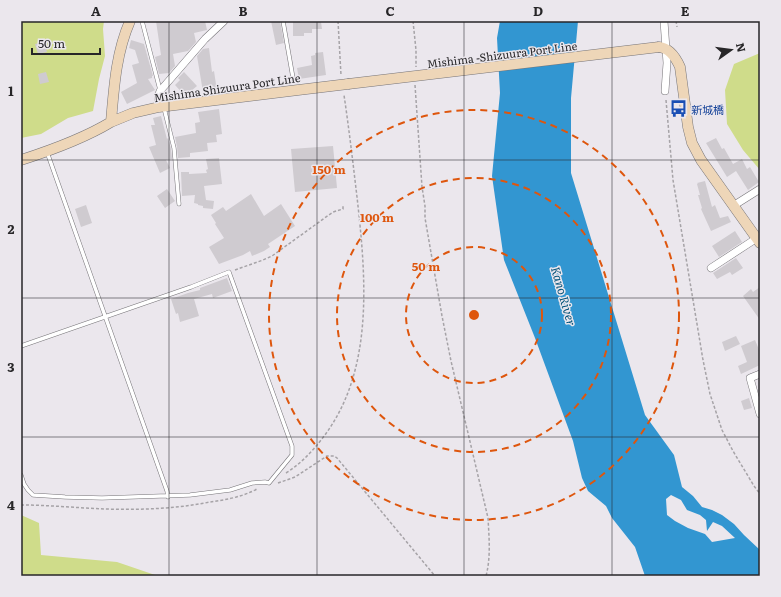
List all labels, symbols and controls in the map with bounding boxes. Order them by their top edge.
text: A [91,1,101,20]
text: B [239,1,248,20]
text: C [385,1,395,20]
text: D [533,1,543,20]
text: E [681,1,690,20]
scale bar [32,30,100,56]
north arrow [711,30,751,70]
text: 50 m [38,34,65,52]
street label: Mishima -Shizuura Port Line [426,37,578,71]
text: N [733,41,751,54]
street label: Mishima Shizuura Port Line [153,69,302,105]
text: 1 [8,81,14,100]
bus stop icon: 新城橋 [668,99,688,119]
place label: 新城橋 [691,101,724,117]
text: 150 m [312,160,346,178]
text: 100 m [360,208,394,226]
text: 2 [8,219,15,238]
text: 50 m [412,257,440,275]
water label: Kano River [547,264,581,328]
centre of rings [467,308,481,322]
text: 3 [7,357,15,376]
text: 4 [7,495,15,514]

